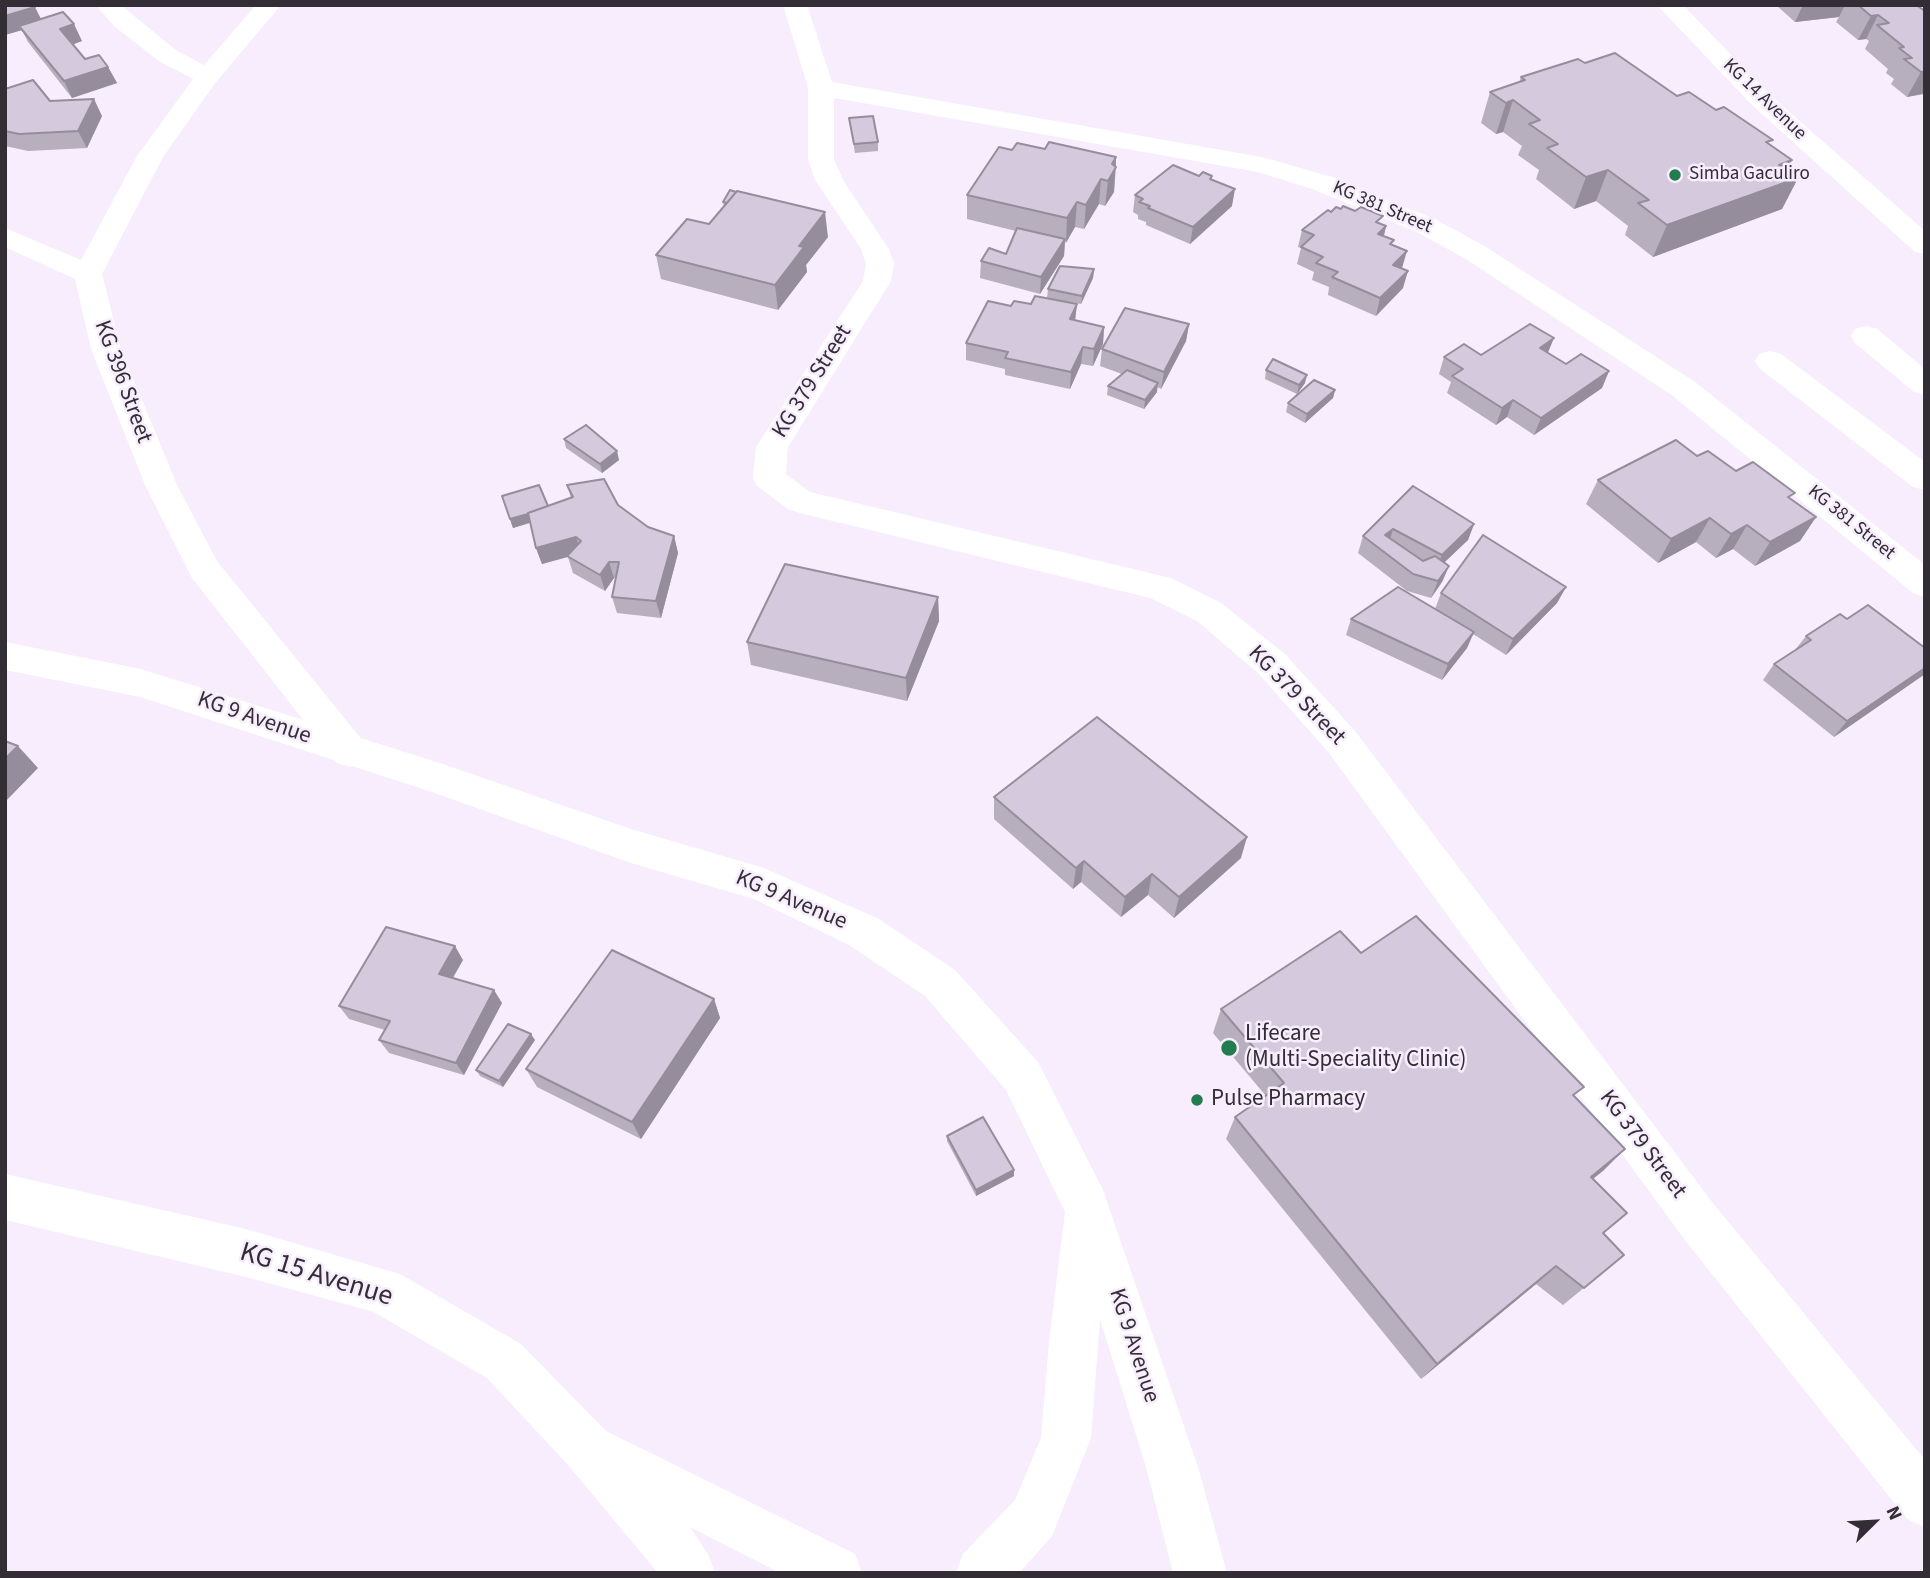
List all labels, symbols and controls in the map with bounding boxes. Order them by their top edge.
street label: KG 14 Avenue [1717,55,1811,145]
place label: Simba Gaculiro [1689,164,1810,186]
marker: Simba Gaculiro [1667,167,1683,183]
street label: KG 381 Street [1329,177,1435,239]
street label: KG 396 Street [87,317,157,447]
street label: KG 379 Street [767,320,859,444]
street label: KG 381 Street [1803,481,1899,565]
street label: KG 379 Street [1242,640,1350,752]
street label: KG 9 Avenue [193,687,315,751]
street label: KG 9 Avenue [731,865,851,937]
place label: Lifecare (Multi-Speciality Clinic) [1245,1021,1466,1075]
marker: Lifecare (Multi-Speciality Clinic) [1219,1038,1239,1058]
place label: Pulse Pharmacy [1211,1086,1365,1114]
street label: KG 379 Street [1592,1086,1692,1204]
marker: Pulse Pharmacy [1189,1092,1205,1108]
street label: KG 15 Avenue [235,1237,397,1315]
street label: KG 9 Avenue [1102,1285,1164,1407]
north arrow [1839,1487,1909,1557]
text: N [1879,1502,1909,1525]

